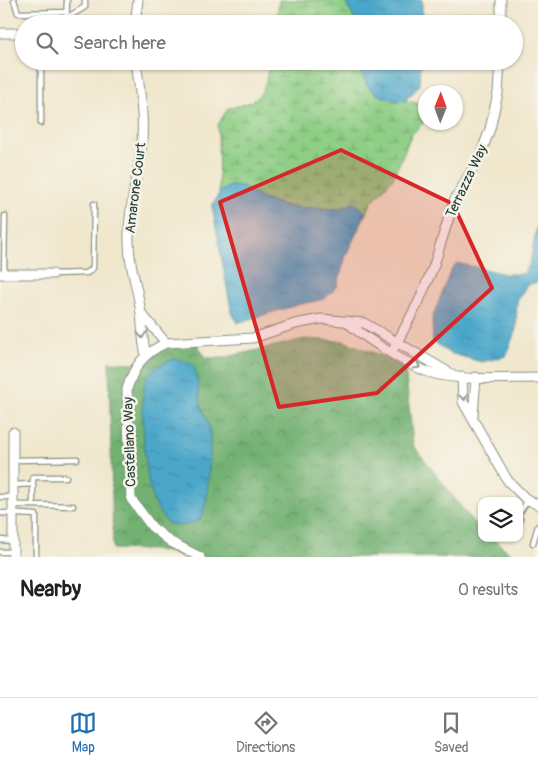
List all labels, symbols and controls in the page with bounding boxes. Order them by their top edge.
search box [15,15,523,70]
icon: search [33,29,61,57]
text: Search here [73,31,166,55]
north arrow [418,85,463,130]
street label: Amarone Court [121,141,150,235]
street label: Terrazza Way [442,142,491,221]
one-way arrow [136,331,147,339]
one-way arrow [411,360,420,370]
one-way arrow [459,393,469,402]
street label: Castellano Way [119,397,140,487]
map controls [478,497,523,542]
button: layers [478,497,523,542]
text: Nearby [20,576,81,603]
text: 0 results [458,580,518,600]
tab: Map [69,709,97,756]
tab: Directions [236,709,295,756]
tab: Saved [434,709,469,756]

